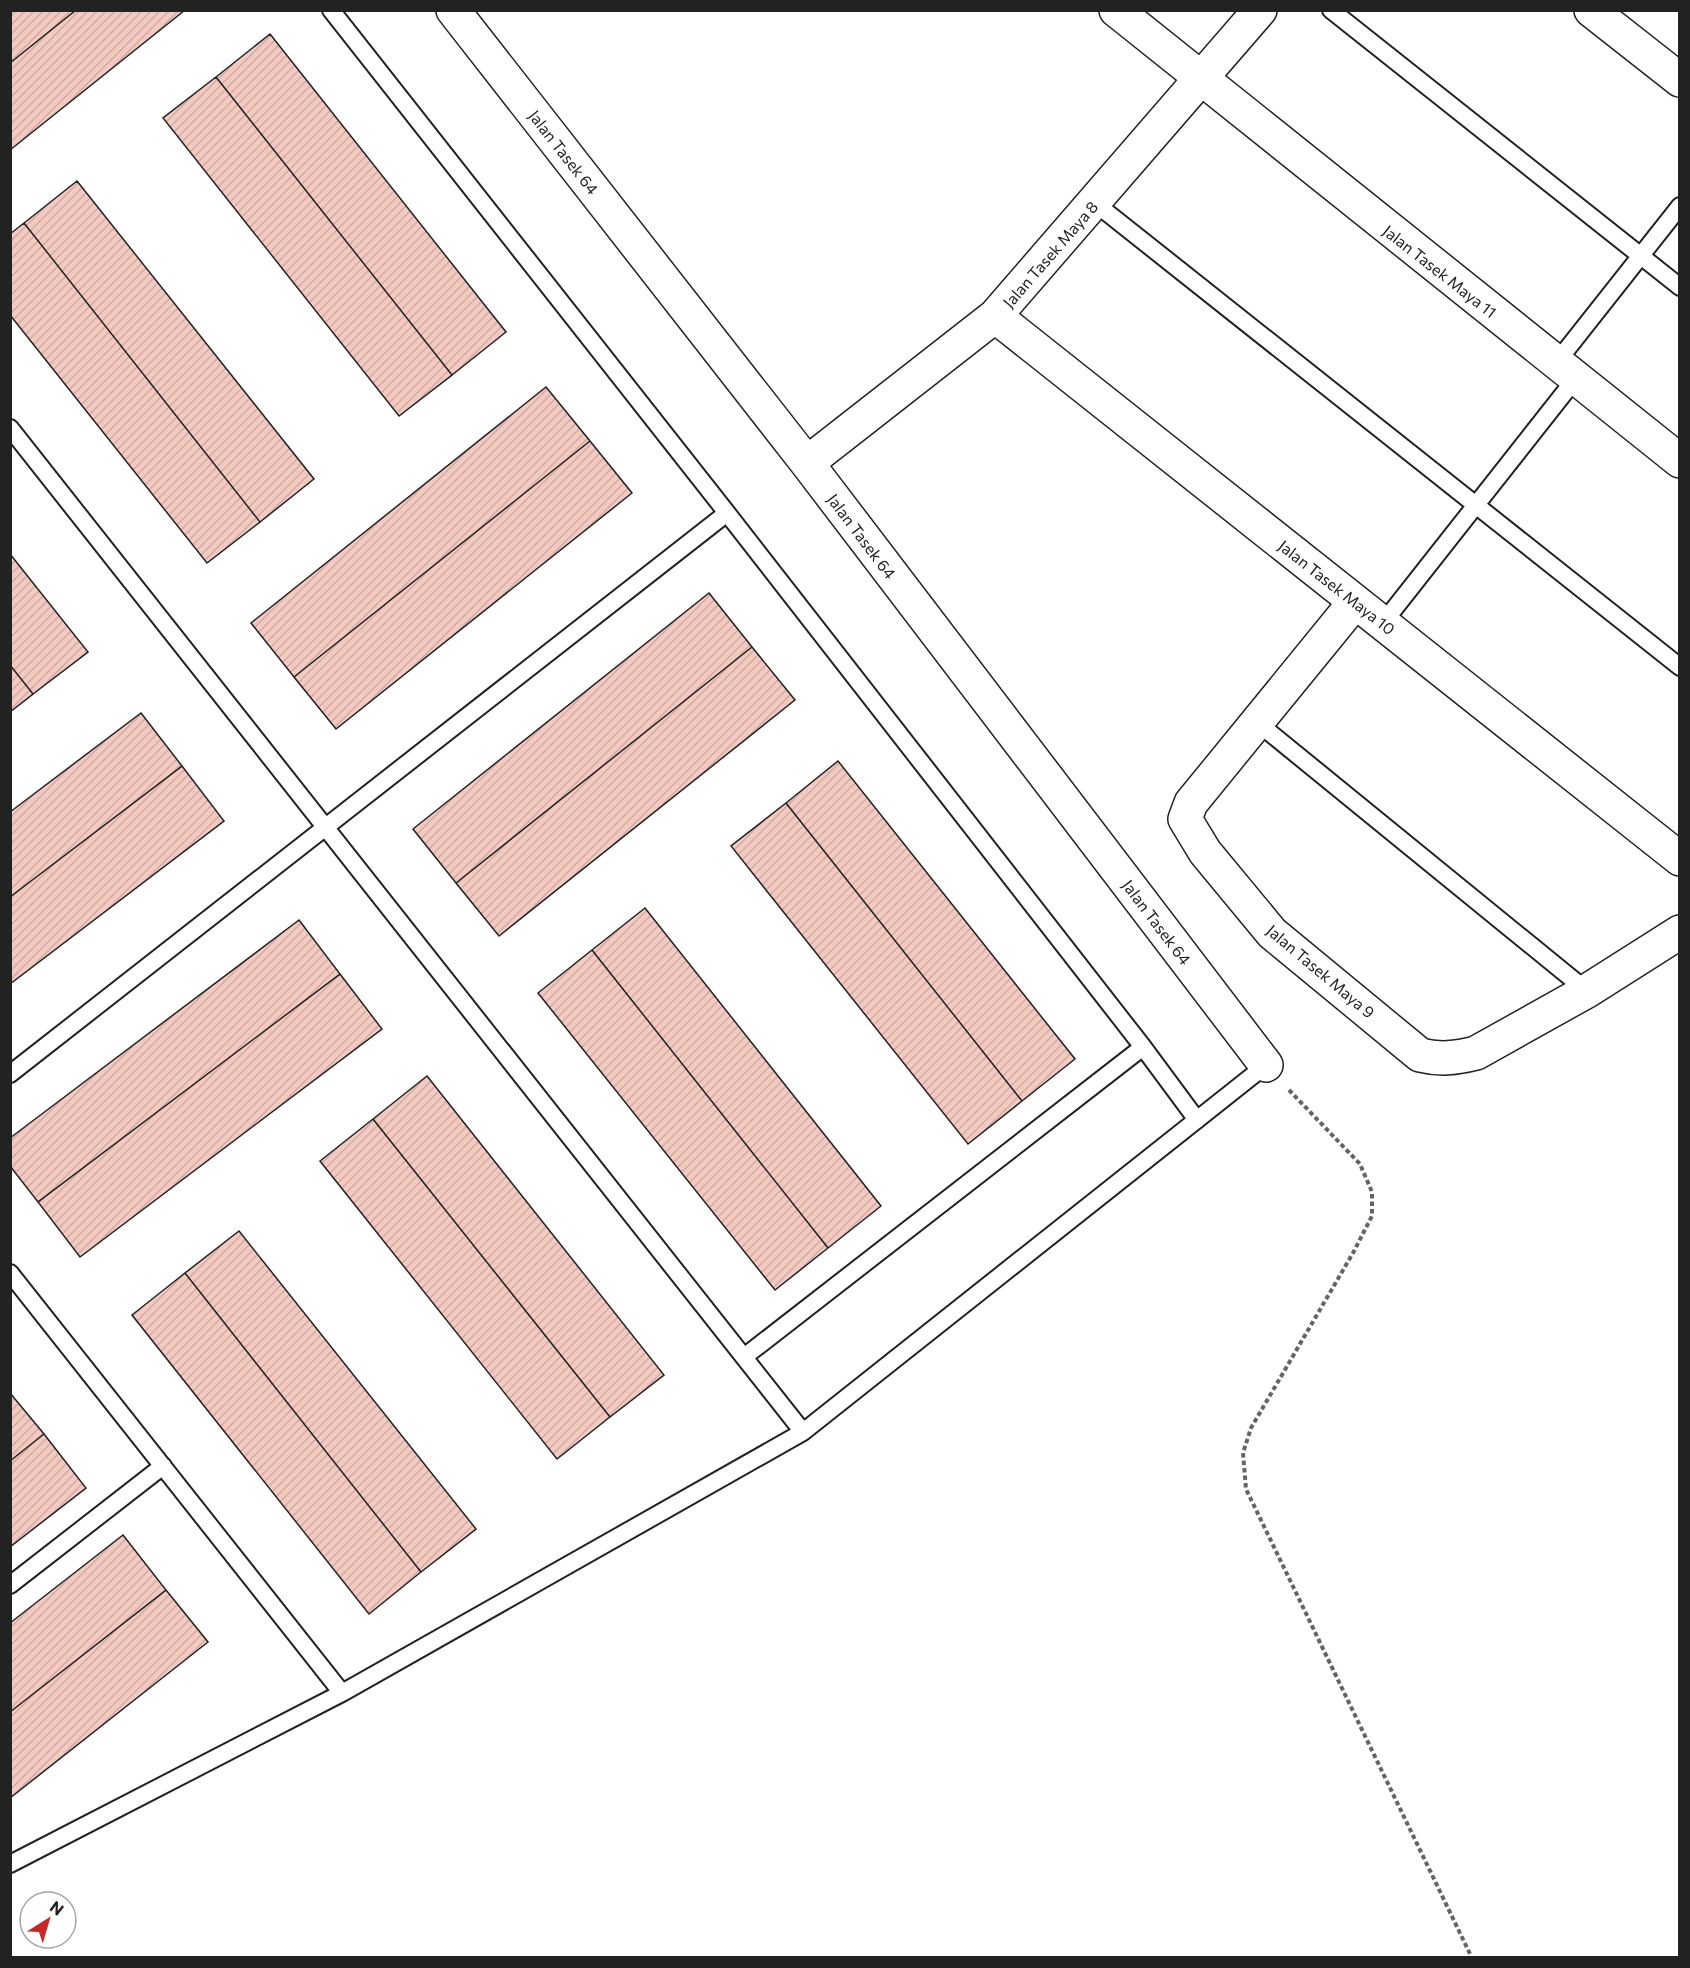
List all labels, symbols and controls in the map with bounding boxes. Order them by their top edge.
street label: Jalan Tasek 64 [525,106,603,198]
street label: Jalan Tasek Maya 8 [999,197,1101,311]
street label: Jalan Tasek Maya 11 [1379,221,1501,321]
street label: Jalan Tasek 64 [824,490,900,583]
street label: Jalan Tasek Maya 10 [1275,536,1399,638]
street label: Jalan Tasek 64 [1119,876,1195,969]
street label: Jalan Tasek Maya 9 [1263,920,1379,1022]
north arrow [18,1890,78,1950]
text: N [47,1896,68,1919]

